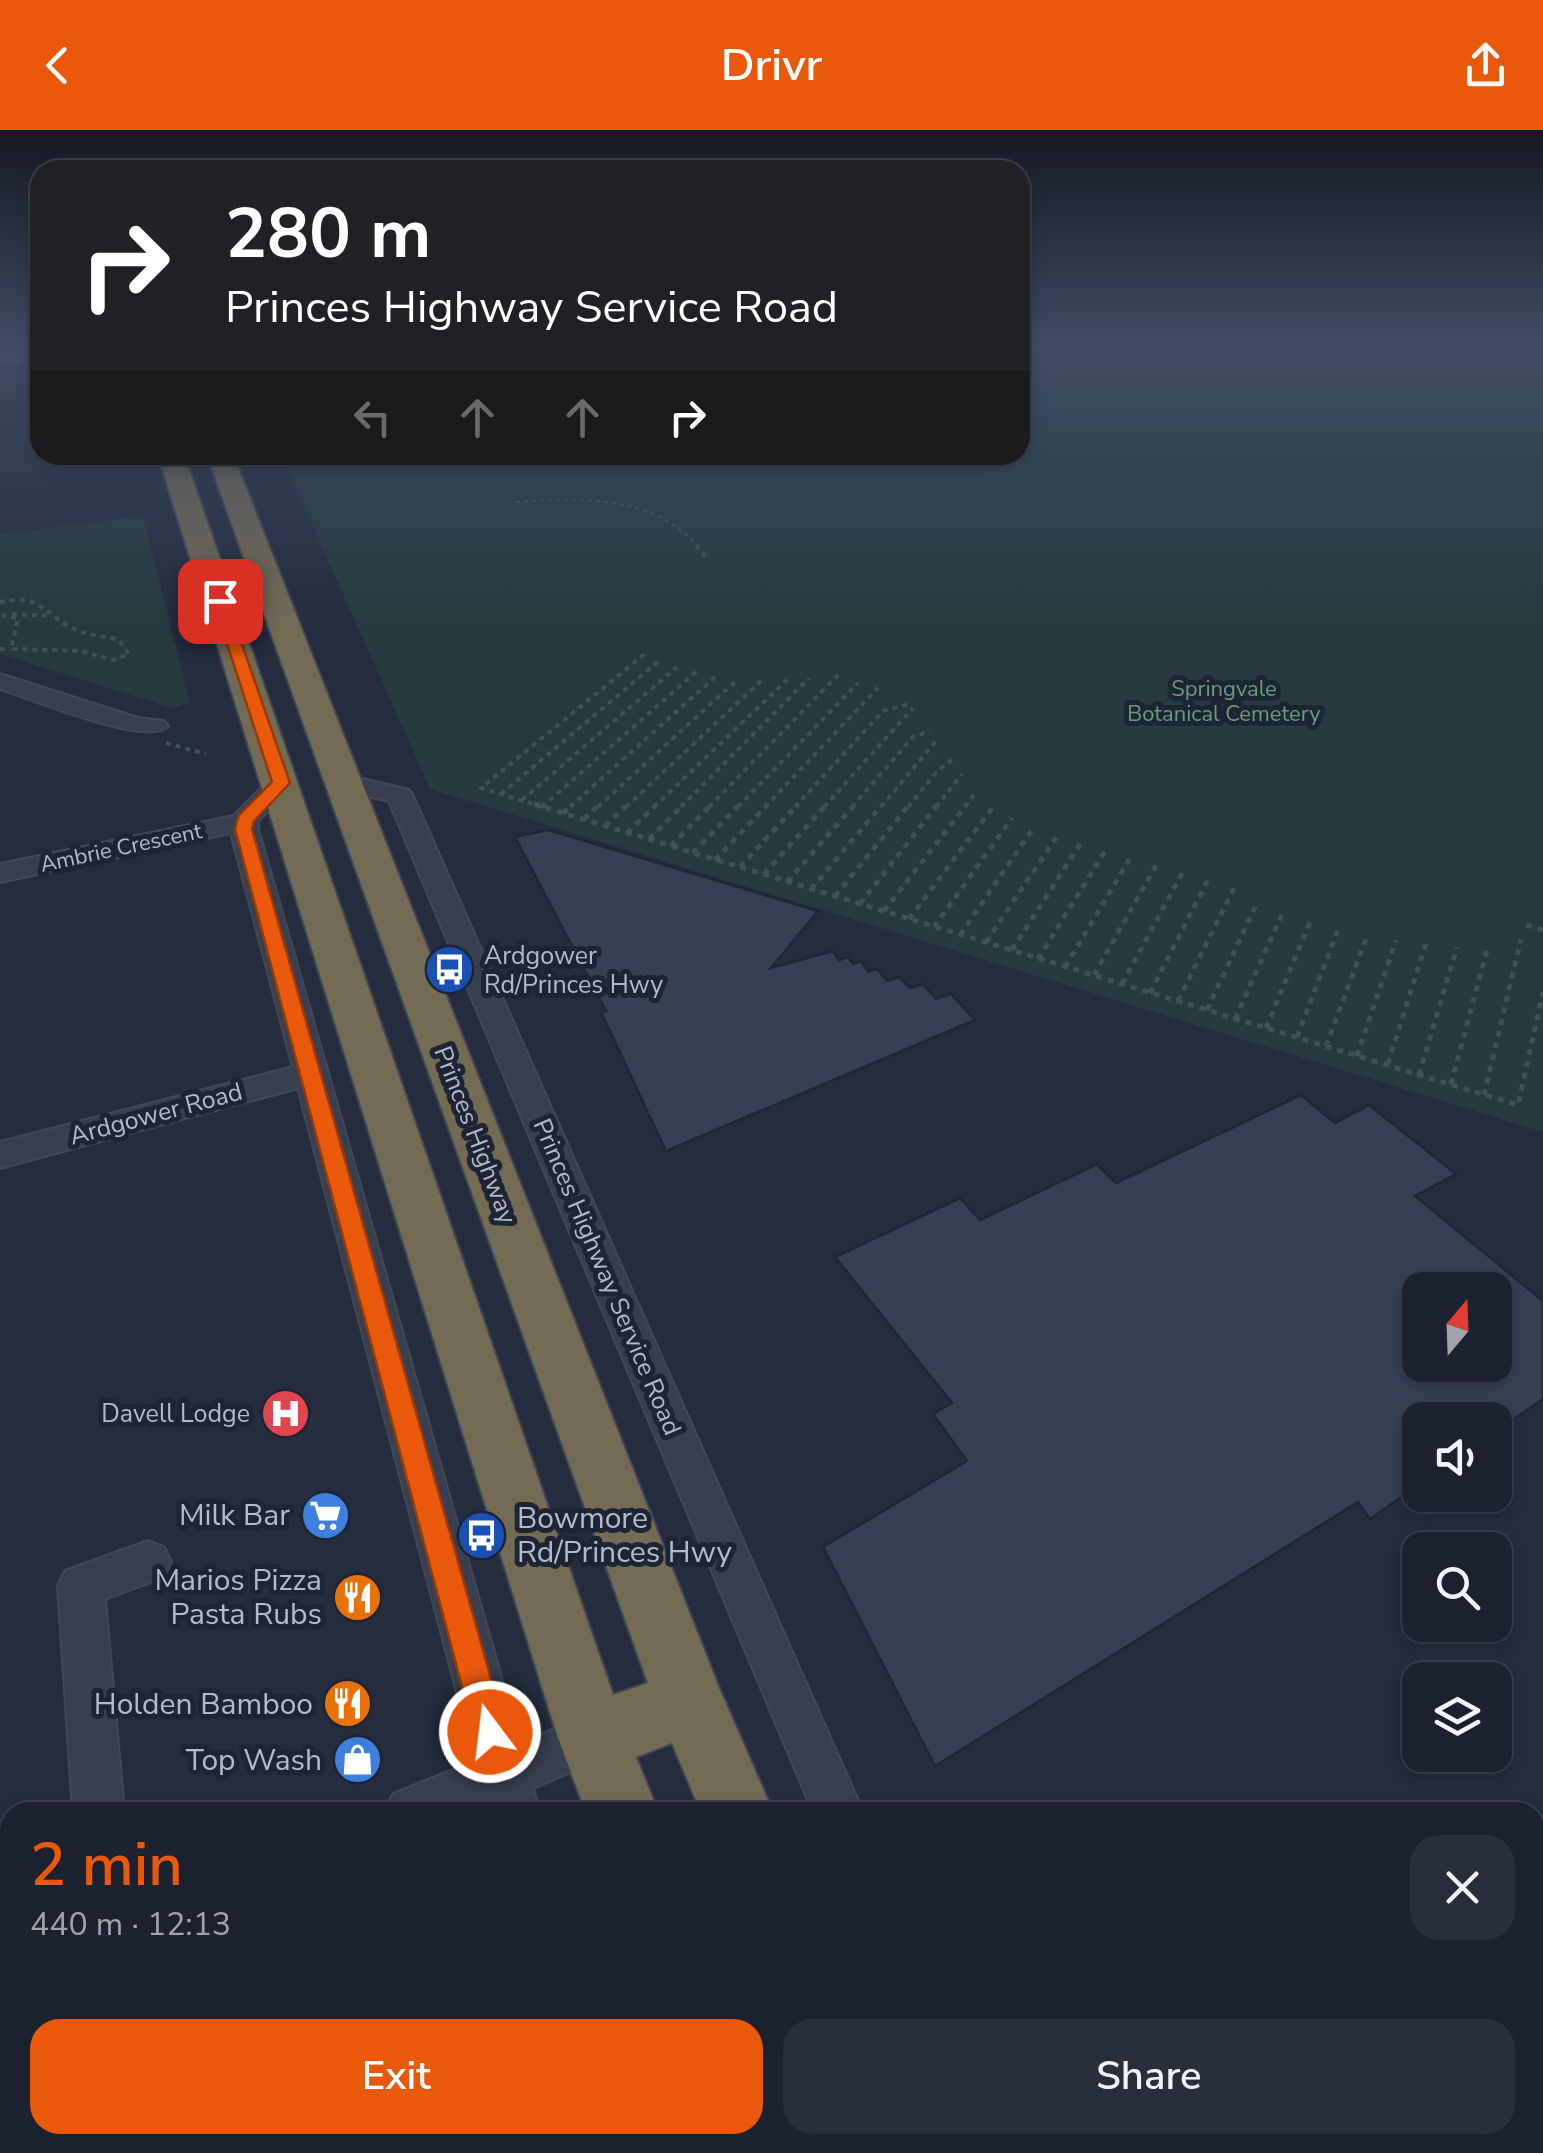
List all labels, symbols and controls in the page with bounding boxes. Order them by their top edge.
text: Drivr [721,35,822,96]
icon: back [30,38,85,93]
icon: share [1458,38,1513,93]
text: 280 m [225,186,431,282]
icon: right [60,200,190,330]
text: Princes Highway Service Road [225,277,838,338]
icon: left [345,390,400,445]
icon: ahead [450,390,505,445]
icon: ahead [555,390,610,445]
icon: right [660,390,715,445]
pin [178,559,263,644]
icon: arrive [193,574,248,629]
park label: Springvale Botanical Cemetery [1127,674,1321,729]
street label: Ambrie Crescent [37,816,205,880]
place label: Ardgower Rd/Princes Hwy [484,939,663,1002]
bus stop icon: Ardgower Rd/Princes Hwy [423,944,475,996]
street label: Princes Highway [425,1041,525,1229]
street label: Ardgower Road [66,1075,246,1153]
street label: Princes Highway Service Road [525,1114,689,1440]
north arrow [1402,1272,1512,1382]
map controls [1402,1272,1512,1772]
hospital icon: Davell Lodge [259,1388,311,1440]
place label: Davell Lodge [101,1397,250,1431]
button: sound [1402,1402,1512,1512]
supermarket icon: Milk Bar [299,1489,351,1541]
place label: Milk Bar [179,1495,290,1536]
place label: Bowmore Rd/Princes Hwy [517,1498,732,1573]
bus stop icon: Bowmore Rd/Princes Hwy [456,1509,508,1561]
button: search [1402,1532,1512,1642]
place label: Marios Pizza Pasta Rubs [154,1560,322,1635]
restaurant icon: Marios Pizza Pasta Rubs [331,1571,383,1623]
button: layers [1402,1662,1512,1772]
restaurant icon: Holden Bamboo [322,1678,374,1730]
position arrow [438,1680,542,1784]
place label: Holden Bamboo [94,1684,313,1725]
shop icon: Top Wash [331,1734,383,1786]
place label: Top Wash [186,1740,322,1781]
text: 2 min [30,1824,183,1906]
button: close [1410,1835,1515,1940]
text: 440 m · 12:13 [30,1903,231,1946]
button: Exit [30,2019,763,2134]
button: Share [783,2019,1515,2134]

